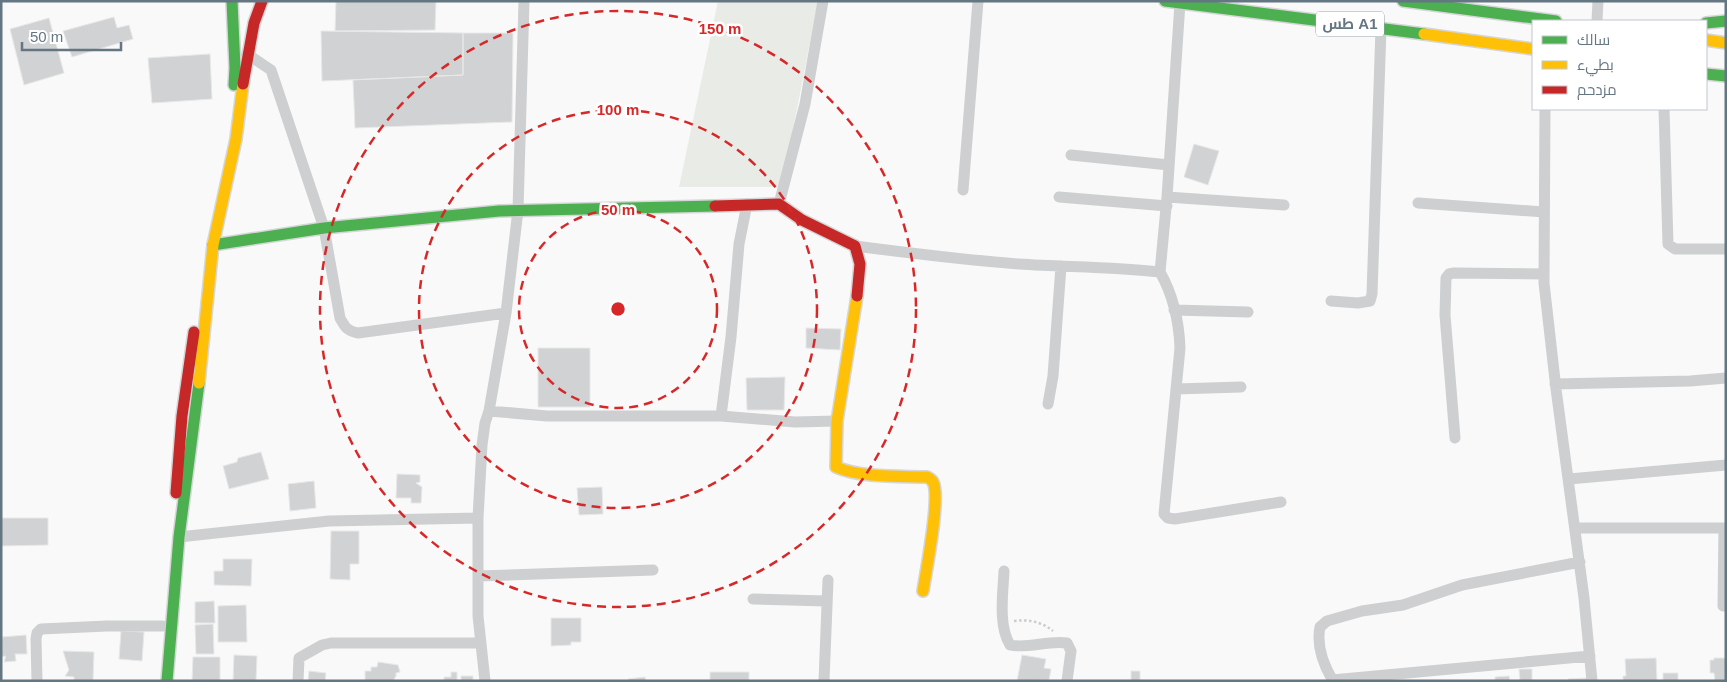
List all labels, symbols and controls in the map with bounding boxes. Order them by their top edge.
road number: طس A1 [1316,12,1384,36]
scale bar [22,20,121,52]
text: 150 m [699,20,741,37]
legend [1532,20,1707,110]
text: 50 m [30,28,63,45]
text: سالك [1577,31,1610,48]
text: بطيء [1577,56,1614,77]
text: مزدحم [1577,81,1617,100]
text: 100 m [597,101,639,118]
text: 50 m [601,201,635,218]
centre of rings [609,300,627,318]

